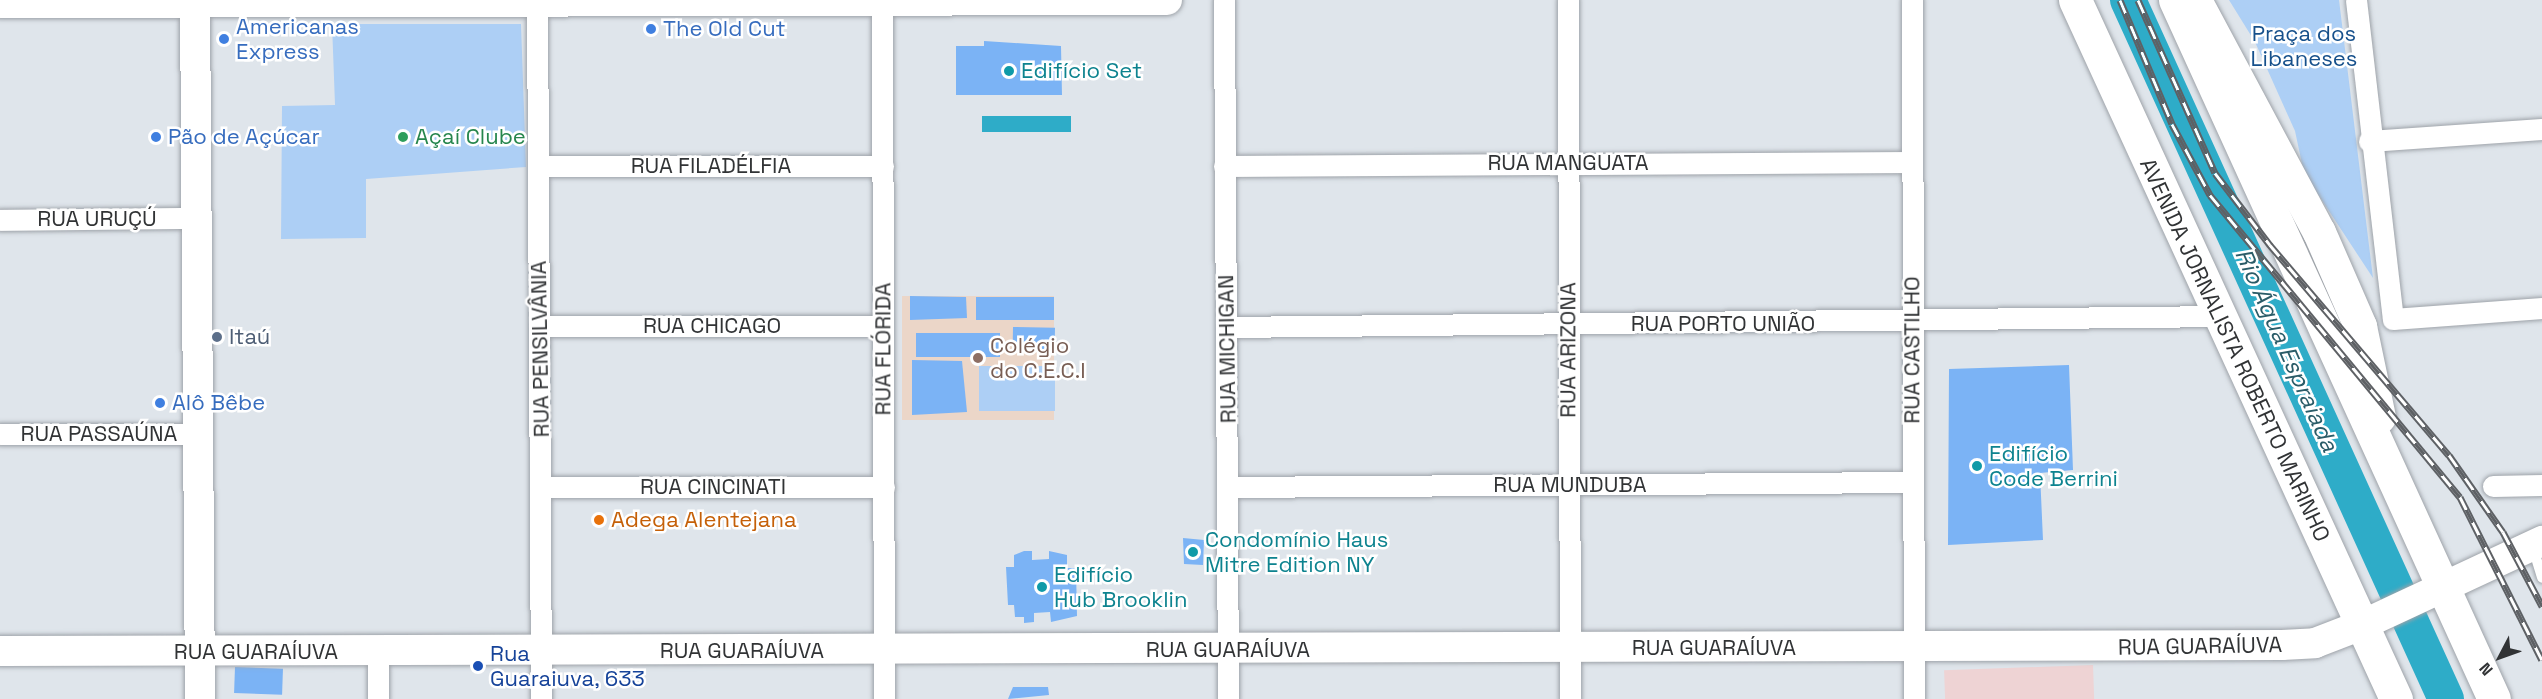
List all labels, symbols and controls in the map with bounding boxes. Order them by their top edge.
place label: Americanas Express [236,13,359,64]
place label: The Old Cut [663,16,786,42]
park label: Praça dos Libaneses [2251,20,2357,72]
marker: The Old Cut [644,22,658,36]
marker: Americanas Express [217,32,231,46]
place label: Edifício Set [1021,58,1142,84]
marker: Edifício Set [1002,64,1016,78]
place label: Pão de Açúcar [168,124,320,150]
place label: Açaí Clube [415,124,526,150]
marker: Pão de Açúcar [149,130,163,144]
marker: Açaí Clube [396,130,410,144]
street label: RUA MANGUATA [1487,150,1649,176]
street label: RUA FILADÉLFIA [631,153,791,179]
street label: AVENIDA JORNALISTA ROBERTO MARINHO [2134,154,2336,546]
street label: RUA URUÇÚ [37,206,157,232]
water label: Rio Água Espraiada [2229,244,2345,456]
street label: RUA PENSILVÂNIA [525,260,555,438]
street label: RUA MICHIGAN [1213,274,1241,424]
street label: RUA CASTILHO [1899,276,1925,424]
street label: RUA FLÓRIDA [870,282,896,416]
street label: RUA ARIZONA [1555,282,1581,418]
street label: RUA PORTO UNIÃO [1631,311,1815,337]
street label: RUA CHICAGO [643,313,781,339]
place label: Itaú [229,324,270,350]
marker: Itaú [210,330,224,344]
place label: Colégio do C.E.C.I [990,332,1086,384]
marker: Colégio do C.E.C.I [971,351,985,365]
place label: Alô Bêbe [172,390,265,416]
marker: Alô Bêbe [153,396,167,410]
street label: RUA PASSAÚNA [20,421,178,447]
place label: Edifício Code Berrini [1989,440,2118,492]
marker: Edifício Code Berrini [1970,459,1984,473]
street label: RUA MUNDUBA [1493,472,1647,498]
street label: RUA CINCINATI [640,474,786,500]
place label: Adega Alentejana [611,507,797,533]
marker: Adega Alentejana [592,513,606,527]
place label: Condomínio Haus Mitre Edition NY [1205,526,1388,578]
marker: Condomínio Haus Mitre Edition NY [1186,545,1200,559]
place label: Edifício Hub Brooklin [1054,561,1187,612]
marker: Edifício Hub Brooklin [1035,580,1049,594]
north arrow [2470,627,2530,687]
street label: RUA GUARAÍUVA [2117,631,2283,661]
street label: RUA GUARAÍUVA [1632,635,1796,661]
street label: RUA GUARAÍUVA [1146,637,1310,663]
street label: RUA GUARAÍUVA [660,638,824,664]
street label: RUA GUARAÍUVA [174,639,338,665]
place label: Rua Guaraiuva, 633 [490,640,645,692]
text: N [2475,658,2497,680]
marker: Rua Guaraiuva, 633 [471,659,485,673]

